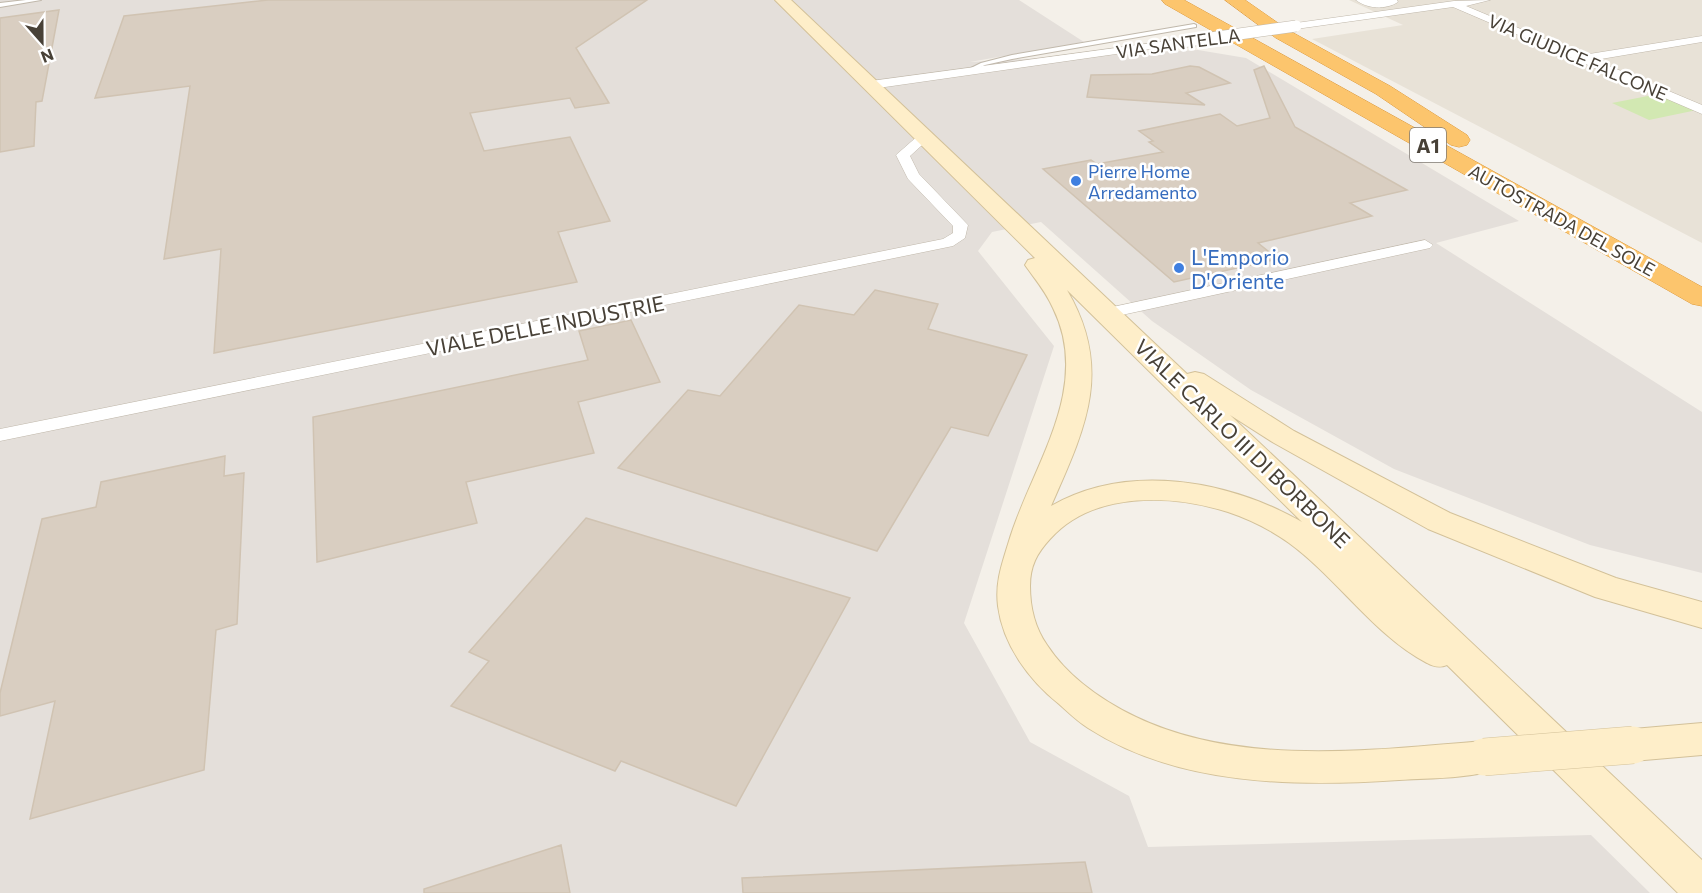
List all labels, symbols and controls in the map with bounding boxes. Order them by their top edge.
street label: VIA GIUDICE FALCONE [1485,9,1671,105]
north arrow [12,12,72,72]
street label: VIA SANTELLA [1115,23,1241,63]
text: N [39,45,57,67]
road number: A1 [1410,128,1446,162]
place label: Pierre Home Arredamento [1088,160,1197,203]
street label: AUTOSTRADA DEL SOLE [1465,160,1659,280]
marker: Pierre Home Arredamento [1069,174,1083,188]
place label: L'Emporio D'Oriente [1191,244,1289,293]
marker: L'Emporio D'Oriente [1172,261,1186,275]
street label: VIALE DELLE INDUSTRIE [424,290,666,360]
street label: VIALE CARLO III DI BORBONE [1130,333,1356,553]

